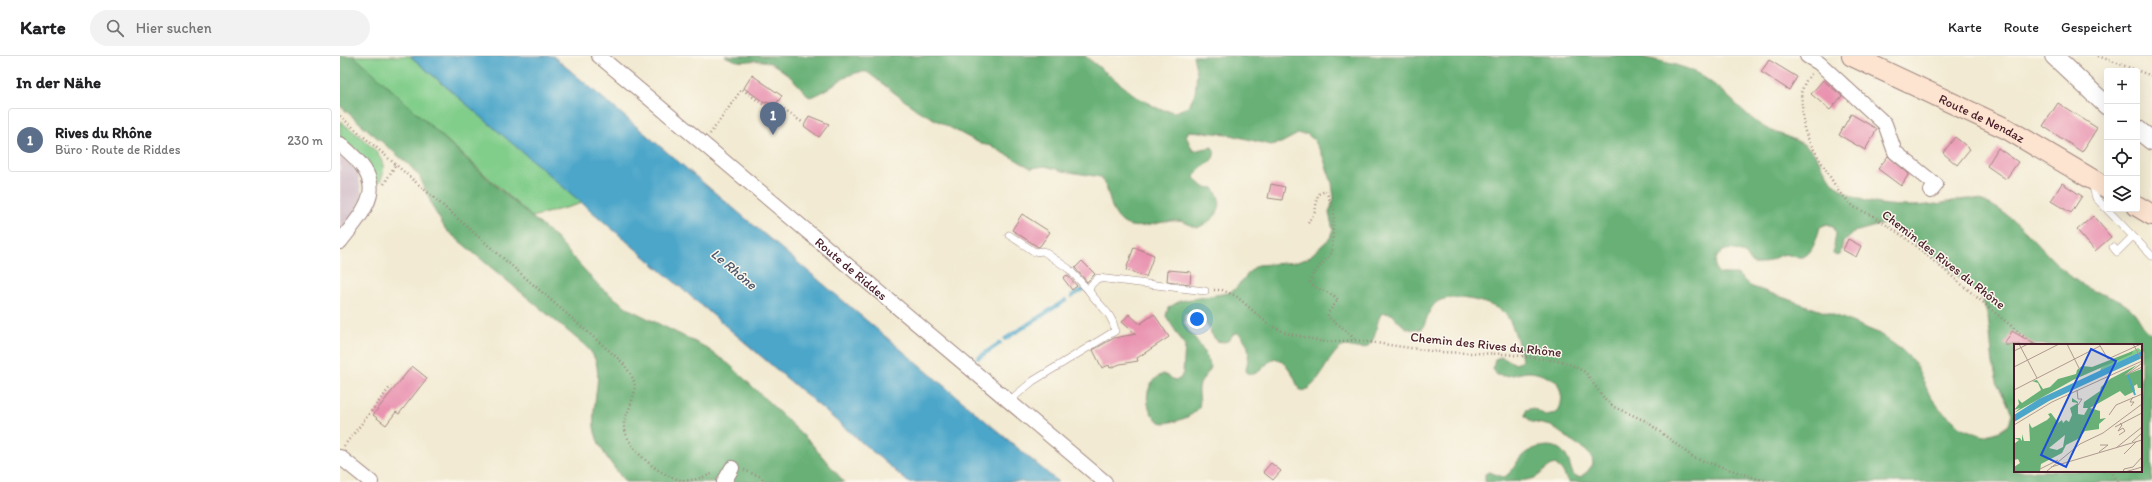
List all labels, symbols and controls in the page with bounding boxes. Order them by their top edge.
search box [90,10,370,46]
text: Karte [20,16,66,39]
icon: search [104,17,126,39]
text: Hier suchen [136,19,212,37]
text: Karte [1948,19,1982,36]
text: Route [2004,19,2039,36]
text: Gespeichert [2061,19,2132,36]
map controls [2104,68,2140,212]
button: + [2104,68,2140,104]
text: In der Nähe [16,72,101,92]
street label: Route de Nendaz [1936,91,2028,146]
pin: 1 [760,102,786,135]
button: − [2104,104,2140,140]
text: Rives du Rhône [55,124,152,142]
text: 1 [27,133,33,148]
text: 230 m [287,133,323,148]
button: locate [2104,140,2140,176]
text: Büro · Route de Riddes [55,142,181,157]
button: layers [2104,176,2140,212]
street label: Chemin des Rives du Rhône [1879,207,2008,312]
street label: Route de Riddes [812,234,890,304]
water label: Le Rhône [707,245,761,294]
your location [1187,309,1207,329]
street label: Chemin des Rives du Rhône [1410,329,1562,360]
inset map [2014,344,2142,472]

